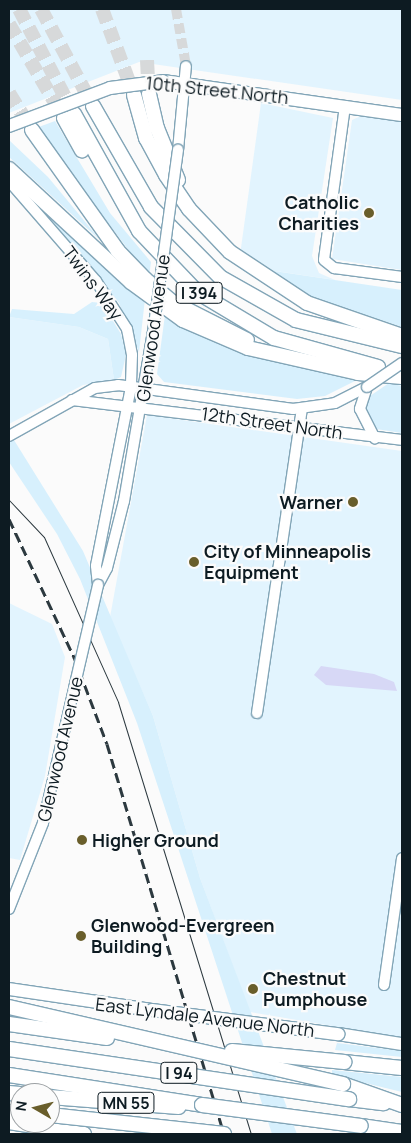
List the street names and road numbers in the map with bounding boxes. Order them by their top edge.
street label: 10th Street North [145,72,289,108]
street label: Twins Way [58,242,128,324]
street label: Glenwood Avenue [132,253,174,403]
road number: I 394 [175,280,223,306]
street label: 12th Street North [200,402,344,444]
street label: Glenwood Avenue [33,674,87,824]
street label: East Lyndale Avenue North [94,993,316,1041]
road number: I 94 [160,1060,198,1086]
road number: MN 55 [97,1090,155,1116]

